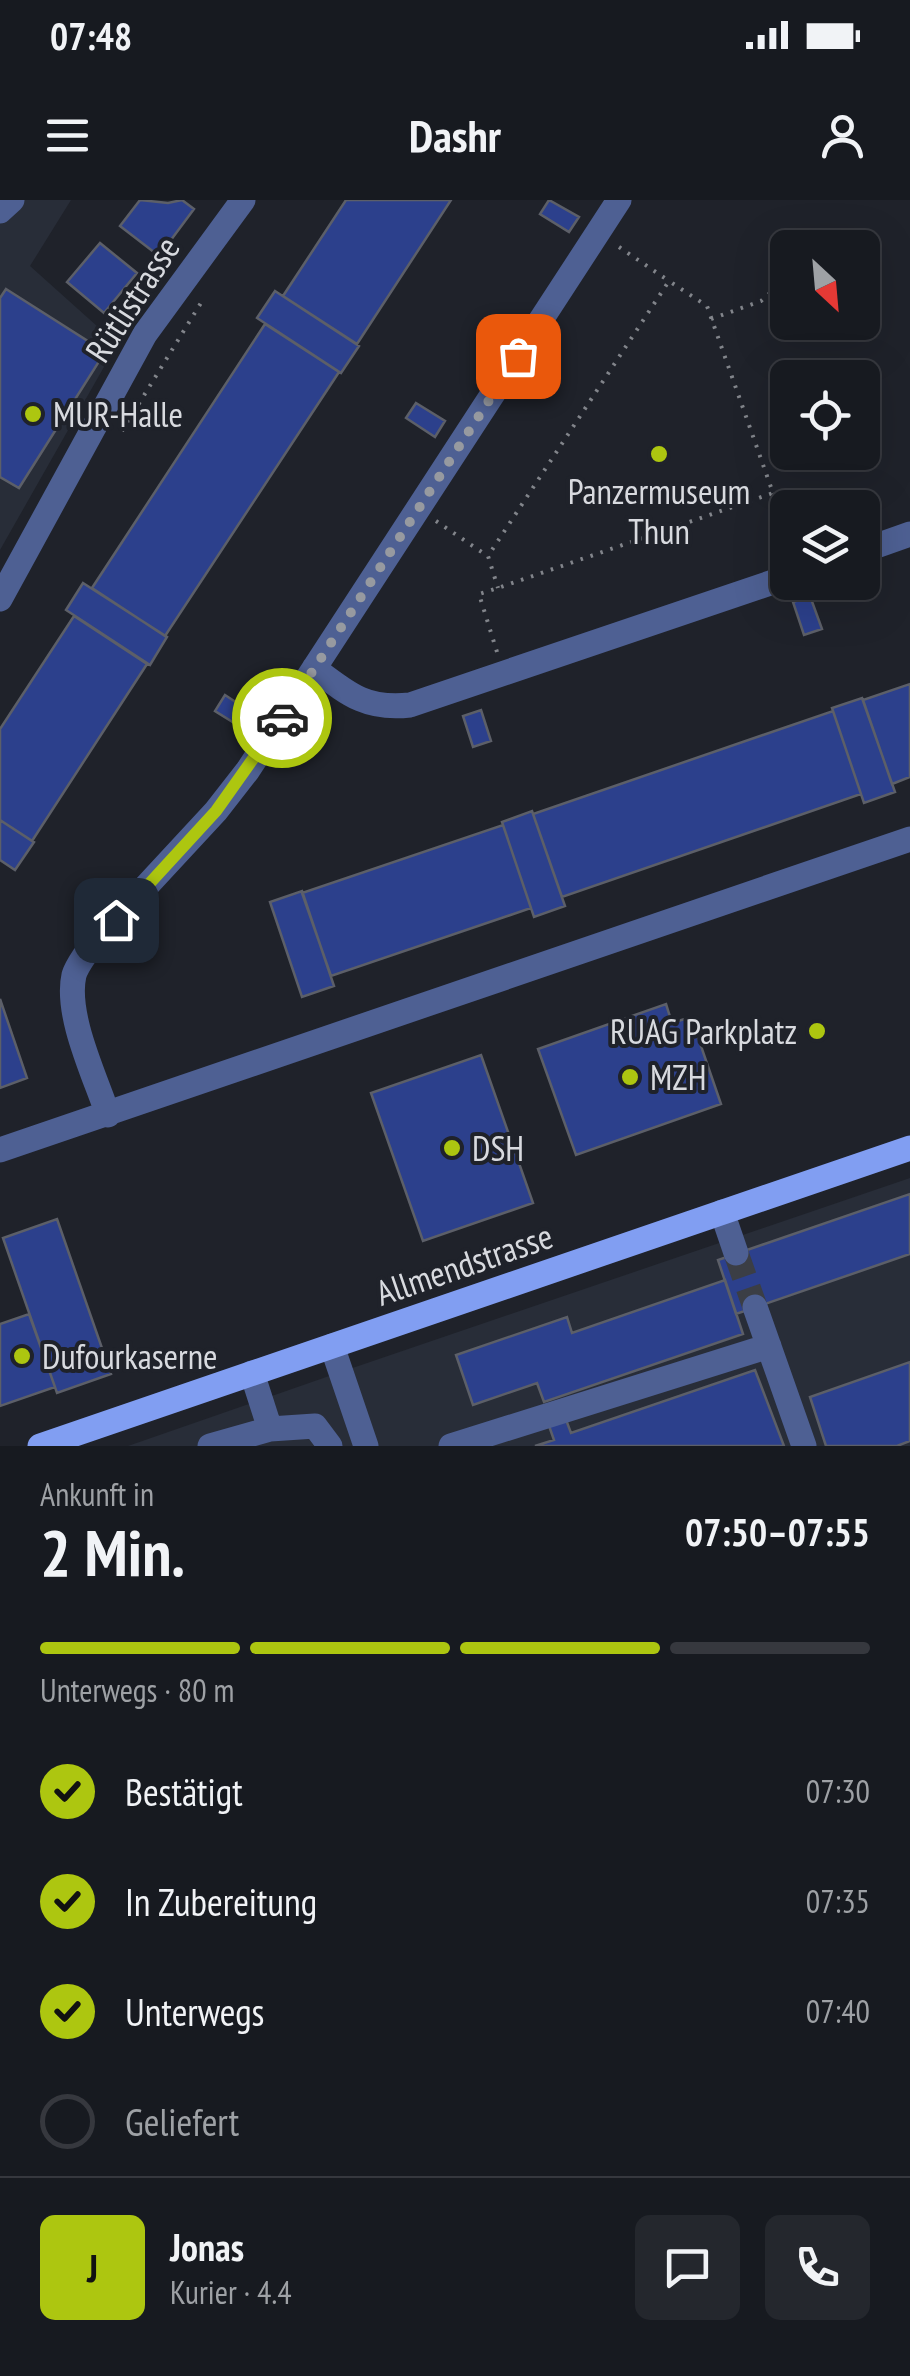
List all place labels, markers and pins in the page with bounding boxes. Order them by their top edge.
pin [476,314,561,399]
place label: MUR-Halle [53,391,183,437]
marker: MUR-Halle [22,403,44,425]
marker: Panzermuseum Thun [648,443,670,465]
place label: Panzermuseum Thun [568,468,750,554]
pin [74,878,159,963]
place label: RUAG Parkplatz [610,1008,797,1054]
marker: RUAG Parkplatz [806,1020,828,1042]
place label: MZH [650,1054,706,1100]
marker: MZH [619,1066,641,1088]
place label: DSH [472,1125,524,1171]
marker: DSH [441,1137,463,1159]
place label: Dufourkaserne [42,1333,217,1379]
marker: Dufourkaserne [11,1345,33,1367]

